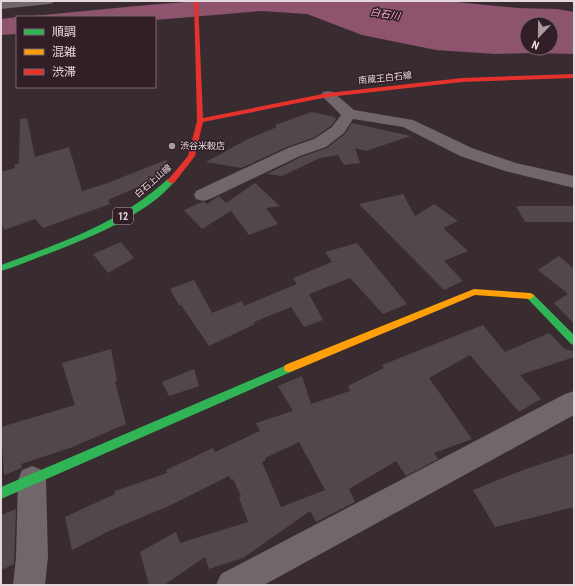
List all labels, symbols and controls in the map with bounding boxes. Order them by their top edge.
water label: 白石川 [369,6,402,22]
legend [16,16,156,88]
north arrow [519,16,559,56]
text: 順調 [52,25,76,39]
text: N [530,37,541,52]
text: 混雑 [52,45,76,59]
text: 渋滞 [52,65,76,79]
street label: 南蔵王白石線 [358,70,413,86]
marker: 渋谷米穀店 [167,141,177,151]
place label: 渋谷米穀店 [180,141,225,151]
street label: 白石上山線 [133,162,174,200]
road number: 12 [113,208,133,224]

